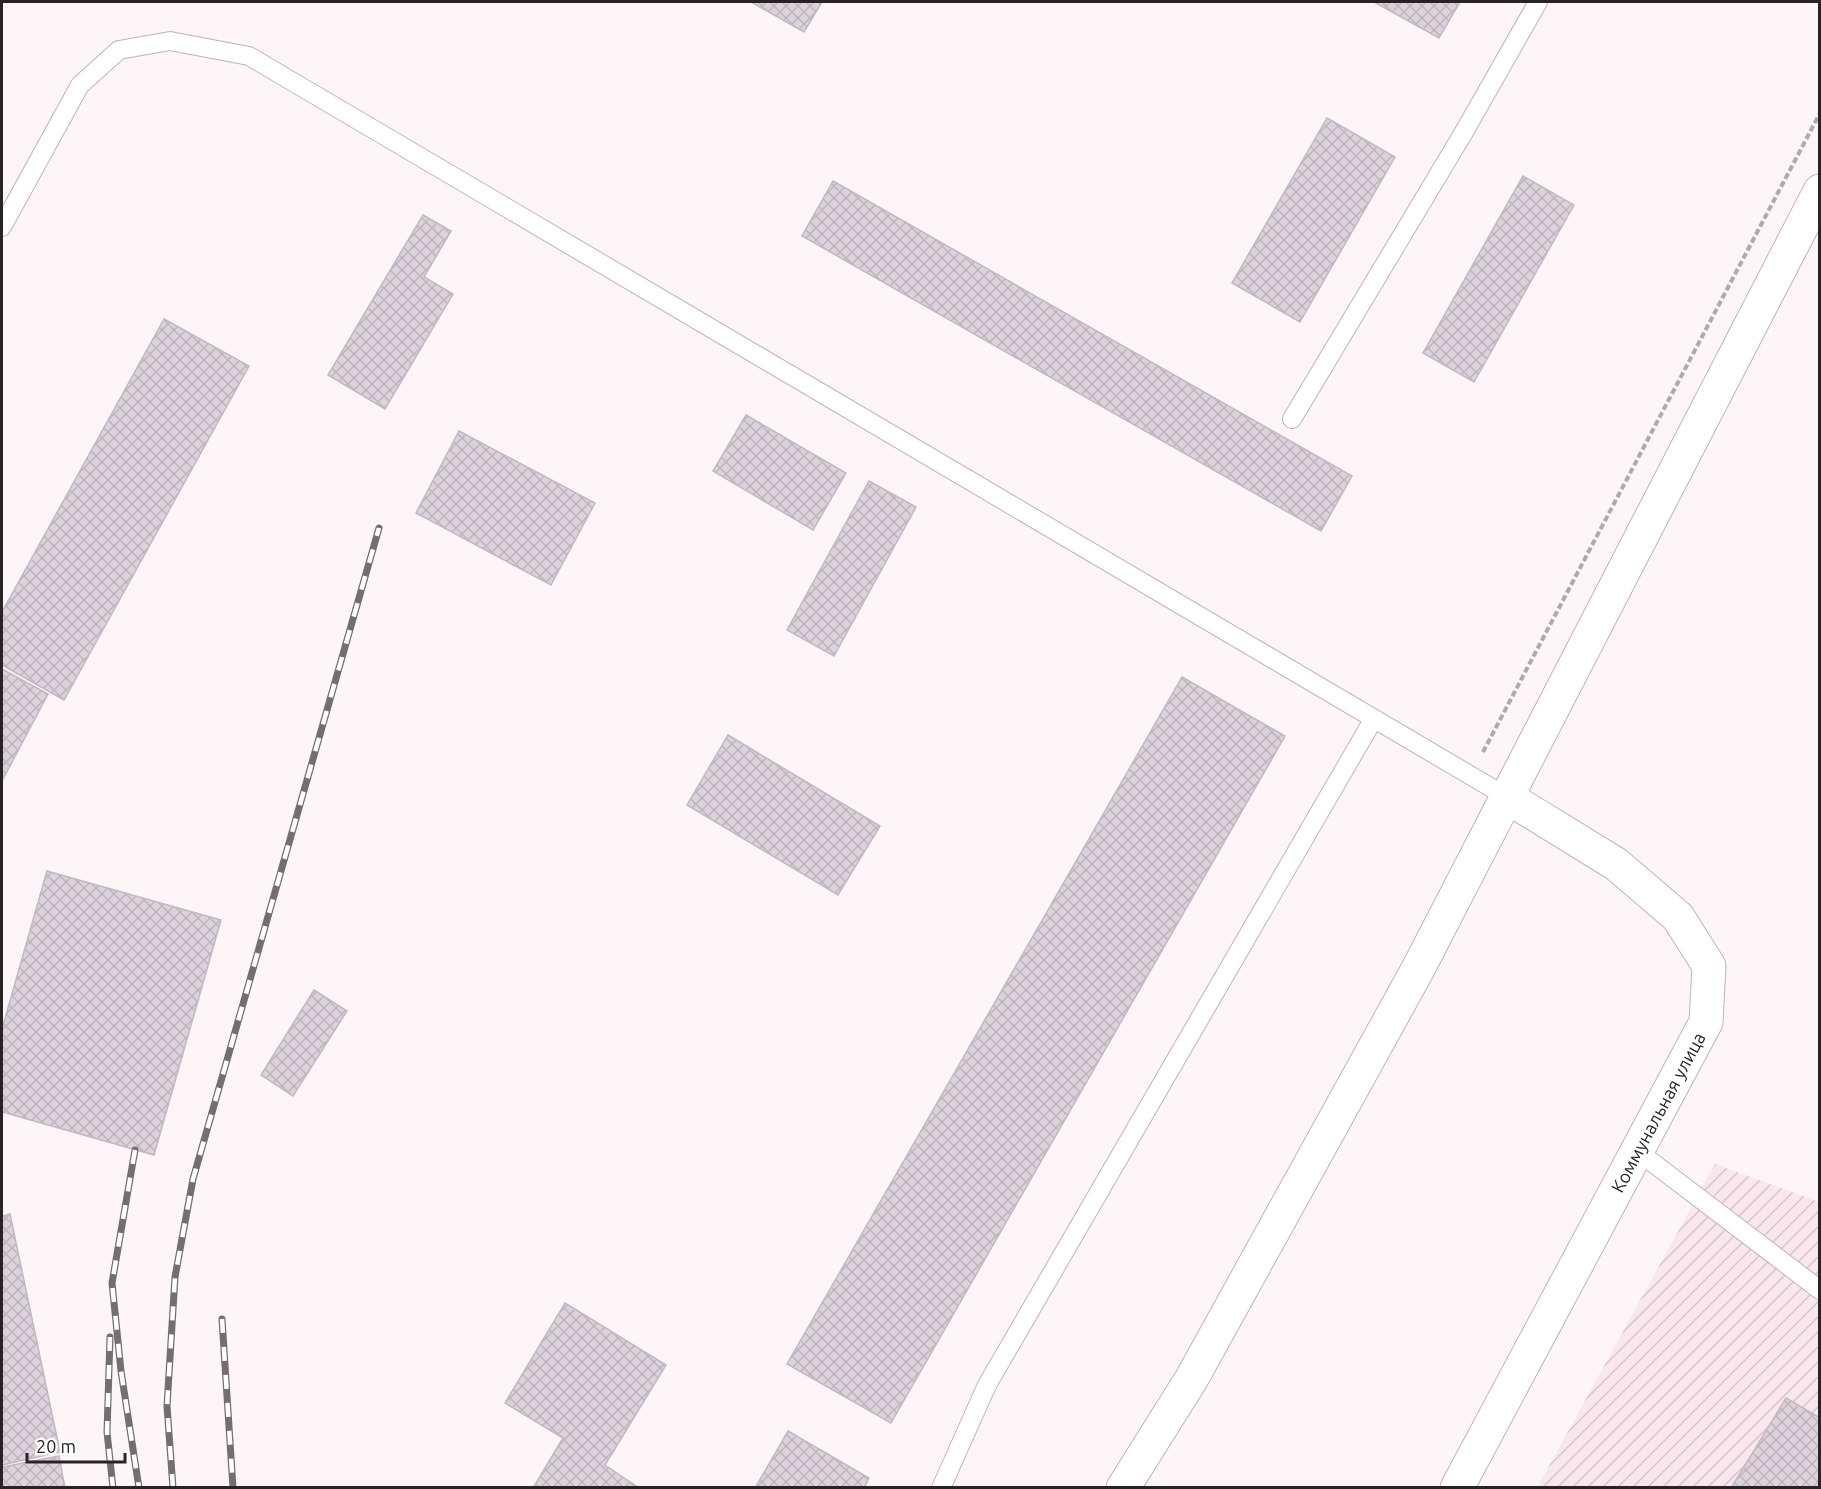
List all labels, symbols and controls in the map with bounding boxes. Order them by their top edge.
street label: Коммунальная улица [1607,1029,1709,1196]
scale bar [27,1426,124,1464]
text: 20 m [36,1436,76,1456]

